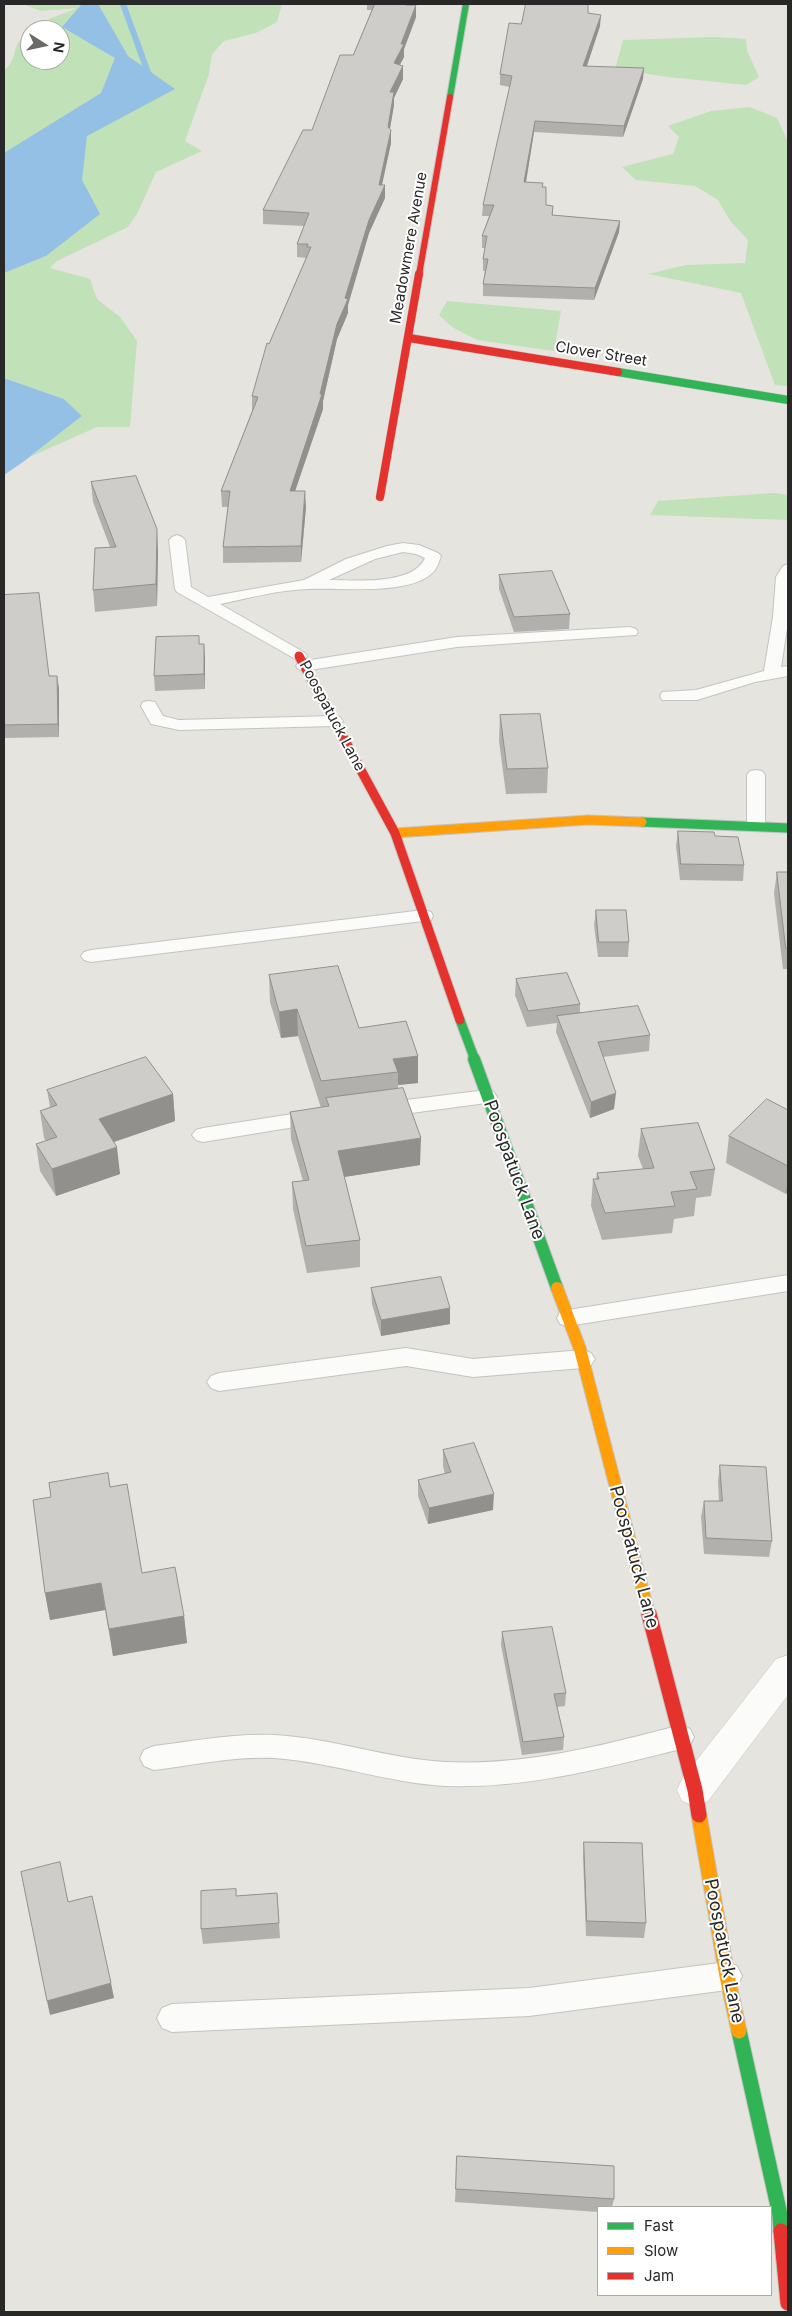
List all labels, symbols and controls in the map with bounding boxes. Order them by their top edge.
north arrow [20,20,70,70]
text: N [50,41,69,54]
street label: Meadowmere Avenue [387,171,431,325]
street label: Clover Street [554,338,648,370]
street label: Poospatuck Lane [295,658,369,774]
street label: Poospatuck Lane [479,1097,549,1243]
street label: Poospatuck Lane [605,1483,663,1631]
street label: Poospatuck Lane [699,1877,749,2025]
legend [597,2206,772,2296]
text: Fast [644,2216,674,2235]
text: Slow [644,2241,678,2260]
text: Jam [644,2266,674,2285]

